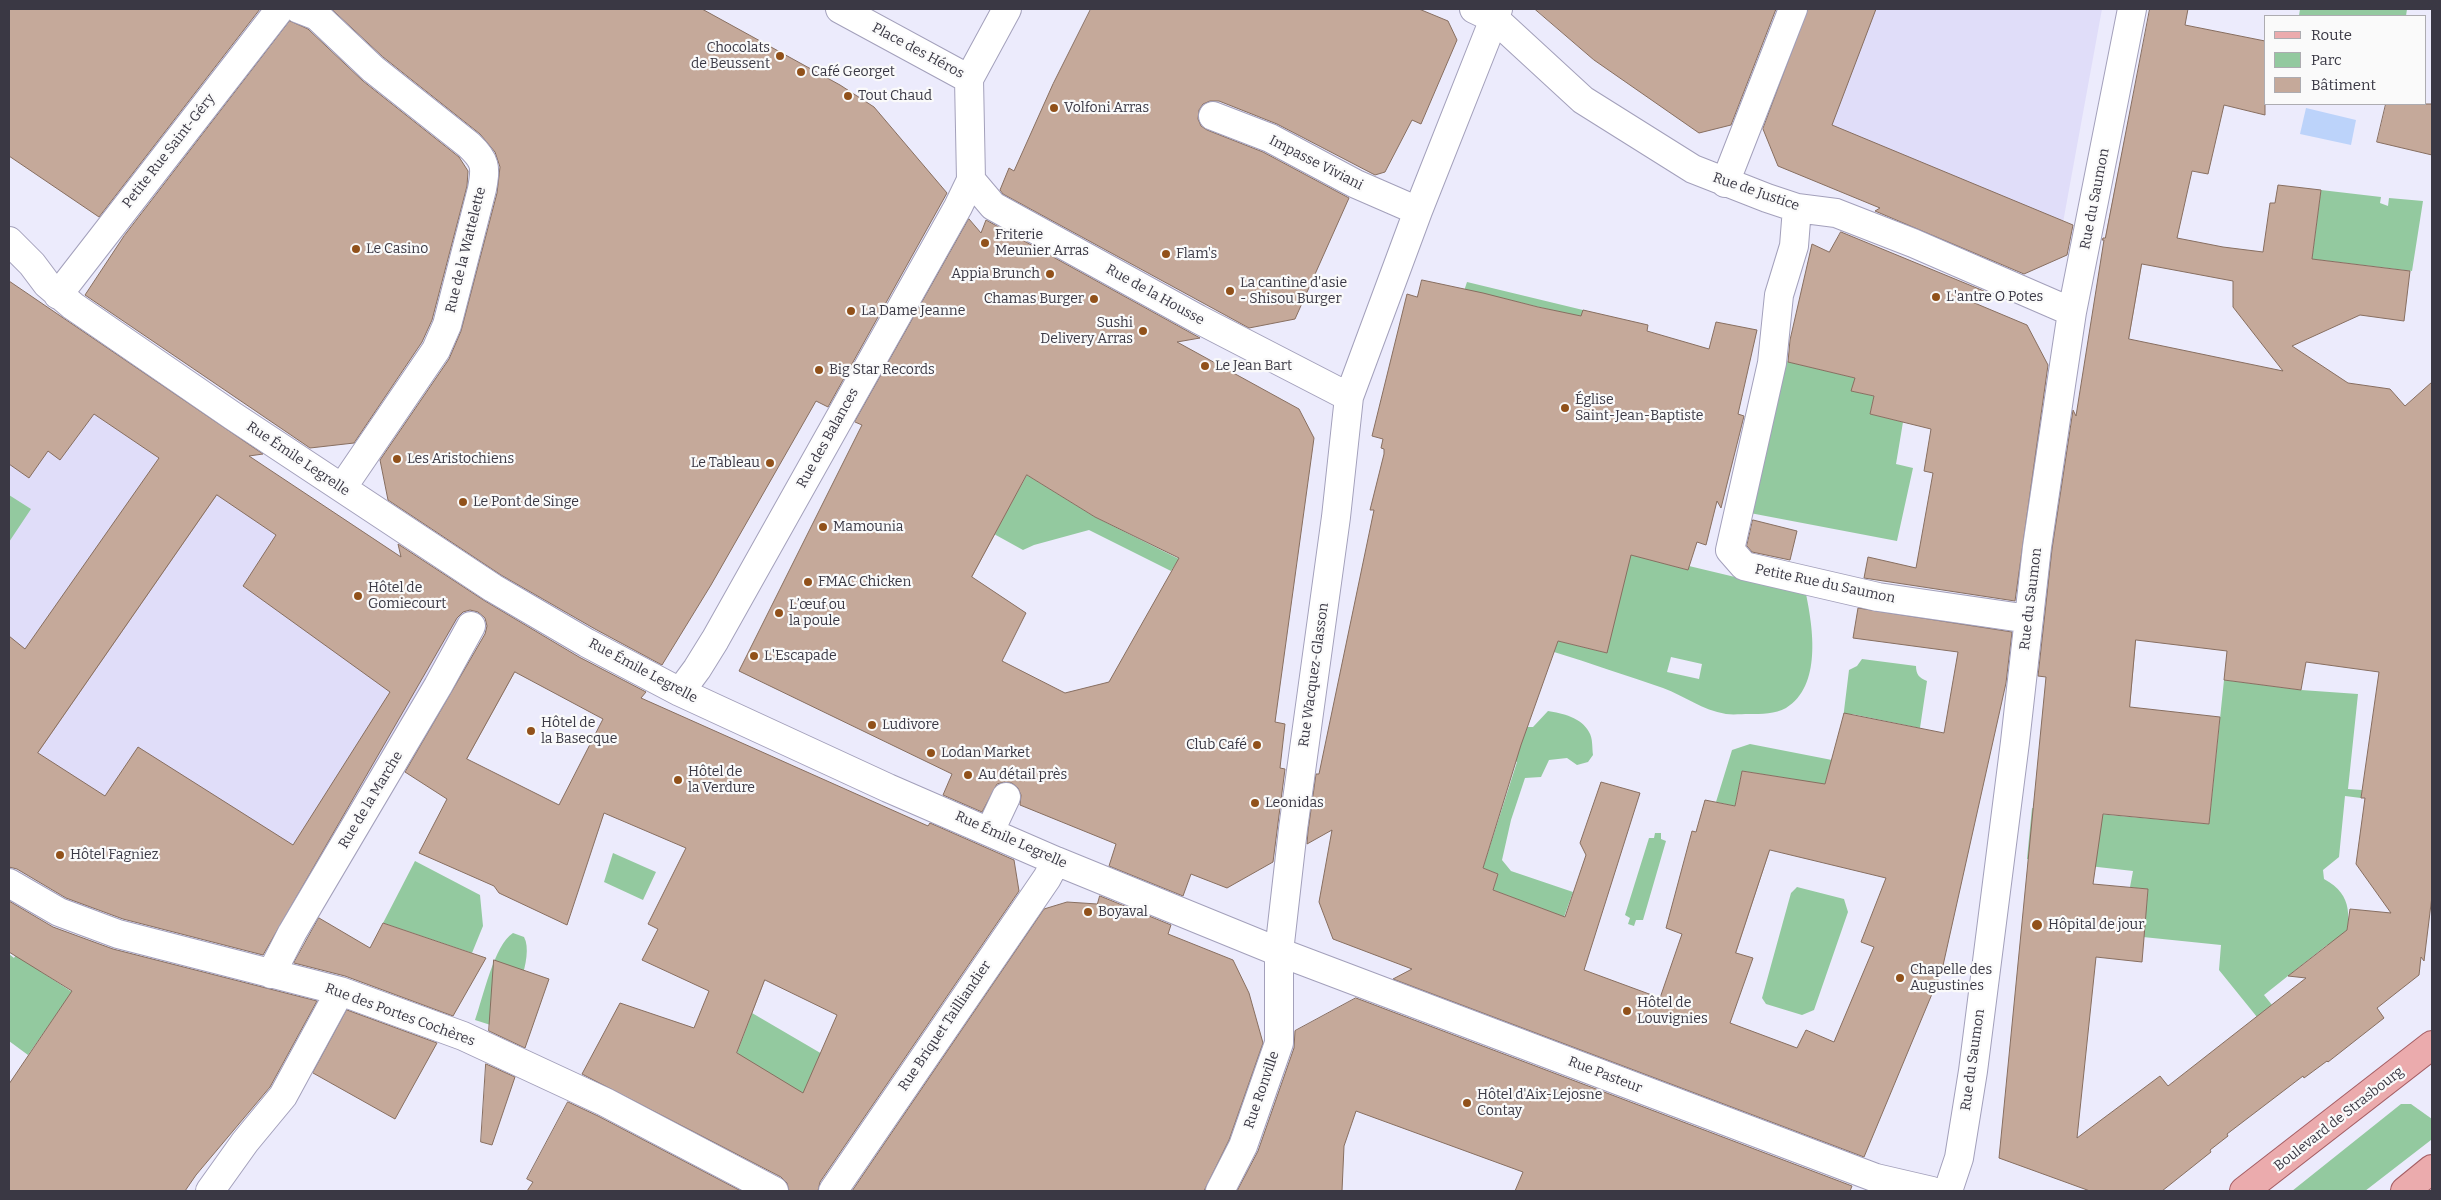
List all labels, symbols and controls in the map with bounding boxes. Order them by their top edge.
legend [2264,15,2426,105]
street label: Place des Héros [869,20,967,82]
text: Route [2311,26,2352,44]
place label: Chocolats de Beussent [691,40,770,72]
marker: Chocolats de Beussent [774,50,786,62]
text: Parc [2311,51,2342,69]
place label: Café Georget [811,64,895,80]
marker: Café Georget [795,66,807,78]
text: Bâtiment [2311,76,2376,94]
place label: Tout Chaud [858,88,932,104]
street label: Petite Rue Saint-Géry [119,90,219,212]
marker: Tout Chaud [842,90,854,102]
place label: Volfoni Arras [1064,100,1149,116]
marker: Volfoni Arras [1048,102,1060,114]
street label: Impasse Viviani [1266,132,1366,194]
street label: Rue du Saumon [2077,147,2113,251]
street label: Rue de Justice [1710,169,1802,215]
street label: Rue de la Wattelette [442,185,490,315]
place label: Friterie Meunier Arras [995,227,1089,260]
marker: Friterie Meunier Arras [979,237,991,249]
place label: Le Casino [366,241,428,257]
marker: Le Casino [350,243,362,255]
place label: Flam's [1176,246,1217,262]
marker: Flam's [1160,248,1172,260]
street label: Rue de la Housse [1103,261,1207,329]
place label: Appia Brunch [951,266,1040,282]
marker: Appia Brunch [1044,268,1056,280]
place label: La cantine d'asie - Shisou Burger [1240,275,1347,308]
marker: La cantine d'asie - Shisou Burger [1224,285,1236,297]
place label: L'antre O Potes [1946,289,2043,305]
place label: Chamas Burger [984,291,1084,307]
marker: L'antre O Potes [1930,291,1942,303]
marker: Chamas Burger [1088,293,1100,305]
place label: La Dame Jeanne [861,303,965,319]
marker: La Dame Jeanne [845,305,857,317]
place label: Sushi Delivery Arras [1040,315,1133,348]
marker: Sushi Delivery Arras [1137,325,1149,337]
place label: Le Jean Bart [1215,358,1292,374]
marker: Le Jean Bart [1199,360,1211,372]
place label: Big Star Records [829,362,935,378]
marker: Big Star Records [813,364,825,376]
street label: Rue des Balances [794,385,862,491]
place label: Église Saint-Jean-Baptiste [1575,392,1703,424]
marker: Église Saint-Jean-Baptiste [1559,402,1571,414]
street label: Rue Émile Legrelle [243,418,353,500]
place label: Les Aristochiens [407,451,514,467]
marker: Les Aristochiens [391,453,403,465]
place label: Le Tableau [691,455,760,471]
marker: Le Tableau [764,457,776,469]
place label: Le Pont de Singe [473,494,579,510]
marker: Le Pont de Singe [457,496,469,508]
place label: Mamounia [833,519,903,535]
marker: Mamounia [817,521,829,533]
street label: Rue du Saumon [2016,547,2046,651]
street label: Petite Rue du Saumon [1753,561,1897,607]
place label: FMAC Chicken [818,574,911,590]
marker: FMAC Chicken [802,576,814,588]
place label: Hôtel de Gomiecourt [368,580,446,612]
marker: Hôtel de Gomiecourt [352,590,364,602]
place label: L’œuf ou la poule [789,597,846,630]
street label: Rue Wacquez-Glasson [1296,602,1332,748]
marker: L’œuf ou la poule [773,607,785,619]
street label: Rue Émile Legrelle [586,635,700,707]
place label: L'Escapade [764,648,837,664]
marker: L'Escapade [748,650,760,662]
place label: Hôtel de la Basecque [541,715,617,748]
place label: Ludivore [882,717,939,733]
marker: Ludivore [866,719,878,731]
marker: Hôtel de la Basecque [525,725,537,737]
place label: Club Café [1186,737,1247,753]
marker: Club Café [1251,739,1263,751]
place label: Lodan Market [941,745,1030,761]
marker: Lodan Market [925,747,937,759]
street label: Rue de la Marche [335,748,407,852]
place label: Hôtel de la Verdure [688,764,755,796]
place label: Au détail près [978,767,1067,783]
marker: Au détail près [962,769,974,781]
marker: Hôtel de la Verdure [672,774,684,786]
place label: Leonidas [1265,795,1324,811]
marker: Leonidas [1249,797,1261,809]
street label: Rue Émile Legrelle [952,808,1070,872]
place label: Hôtel Fagniez [70,847,159,863]
marker: Hôtel Fagniez [54,849,66,861]
place label: Boyaval [1098,904,1148,920]
marker: Boyaval [1082,906,1094,918]
place label: Hôpital de jour [2048,917,2144,933]
marker: Hôpital de jour [2030,918,2044,932]
street label: Rue Briquet Tailliandier [895,958,995,1094]
place label: Chapelle des Augustines [1910,962,1992,994]
marker: Chapelle des Augustines [1894,972,1906,984]
street label: Rue des Portes Cochères [323,980,477,1050]
place label: Hôtel de Louvignies [1637,995,1708,1028]
marker: Hôtel de Louvignies [1621,1005,1633,1017]
street label: Rue du Saumon [1958,1008,1988,1112]
street label: Rue Ronville [1241,1049,1283,1131]
street label: Rue Pasteur [1566,1053,1644,1097]
street label: Boulevard de Strasbourg [2271,1063,2407,1175]
place label: Hôtel d'Aix-Lejosne Contay [1477,1087,1602,1120]
marker: Hôtel d'Aix-Lejosne Contay [1461,1097,1473,1109]

